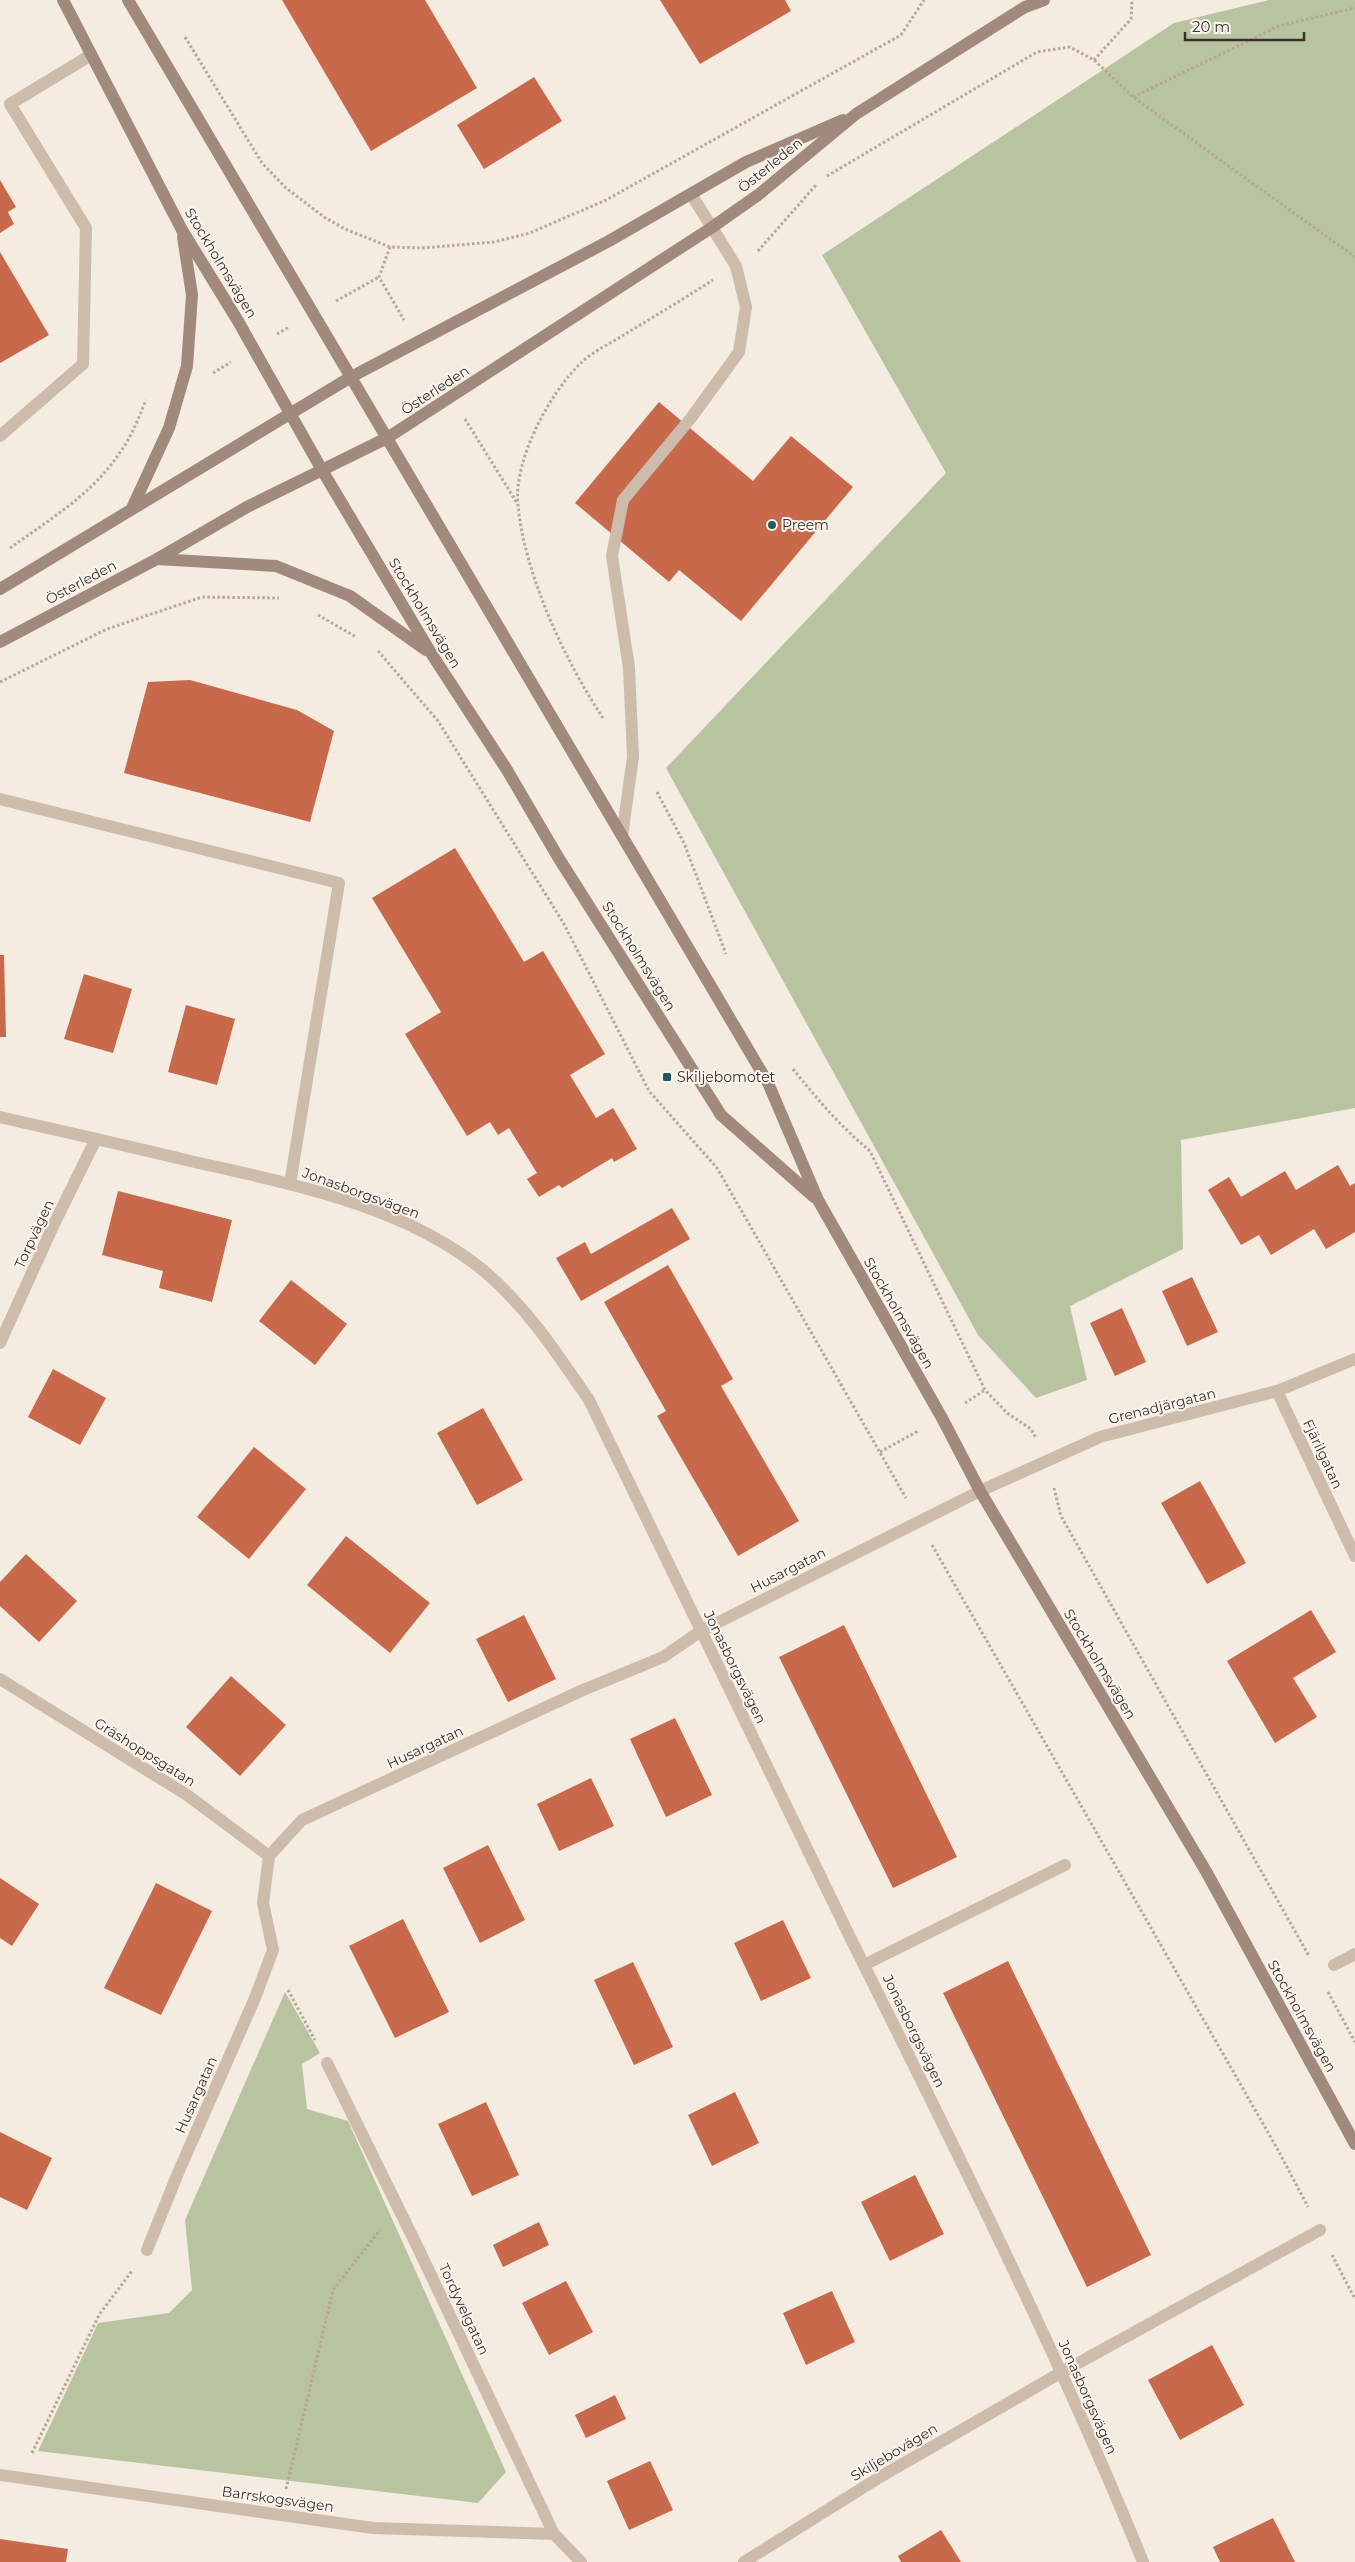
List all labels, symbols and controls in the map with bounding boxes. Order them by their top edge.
scale bar [1185,10,1304,42]
text: 20 m [1192,17,1230,36]
street label: Österleden [734,134,806,196]
street label: Stockholmsvägen [181,205,261,321]
street label: Österleden [398,361,472,419]
place label: Preem [782,516,829,534]
marker: Preem [766,519,778,531]
street label: Stockholmsvägen [385,555,465,671]
street label: Österleden [43,556,119,608]
street label: Stockholmsvägen [598,898,680,1014]
place label: Skiljebomotet [677,1068,776,1086]
marker: Skiljebomotet [661,1071,673,1083]
street label: Jonasborgsvägen [299,1163,422,1223]
street label: Torpvägen [10,1197,58,1271]
street label: Stockholmsvägen [860,1254,938,1372]
street label: Grenadjärgatan [1106,1384,1218,1428]
street label: Fjärilgatan [1299,1416,1347,1492]
street label: Husargatan [747,1543,829,1597]
street label: Stockholmsvägen [1060,1606,1140,1722]
street label: Jonasborgsvägen [699,1607,770,1726]
street label: Gräshoppsgatan [91,1714,199,1790]
street label: Husargatan [384,1721,466,1773]
street label: Stockholmsvägen [1264,1957,1340,2075]
street label: Jonasborgsvägen [878,1971,949,2090]
street label: Husargatan [171,2054,221,2136]
street label: Tordyvelgatan [435,2260,493,2358]
street label: Jonasborgsvägen [1054,2336,1121,2457]
street label: Skiljebovägen [847,2419,941,2485]
street label: Barrskogsvägen [221,2482,335,2516]

